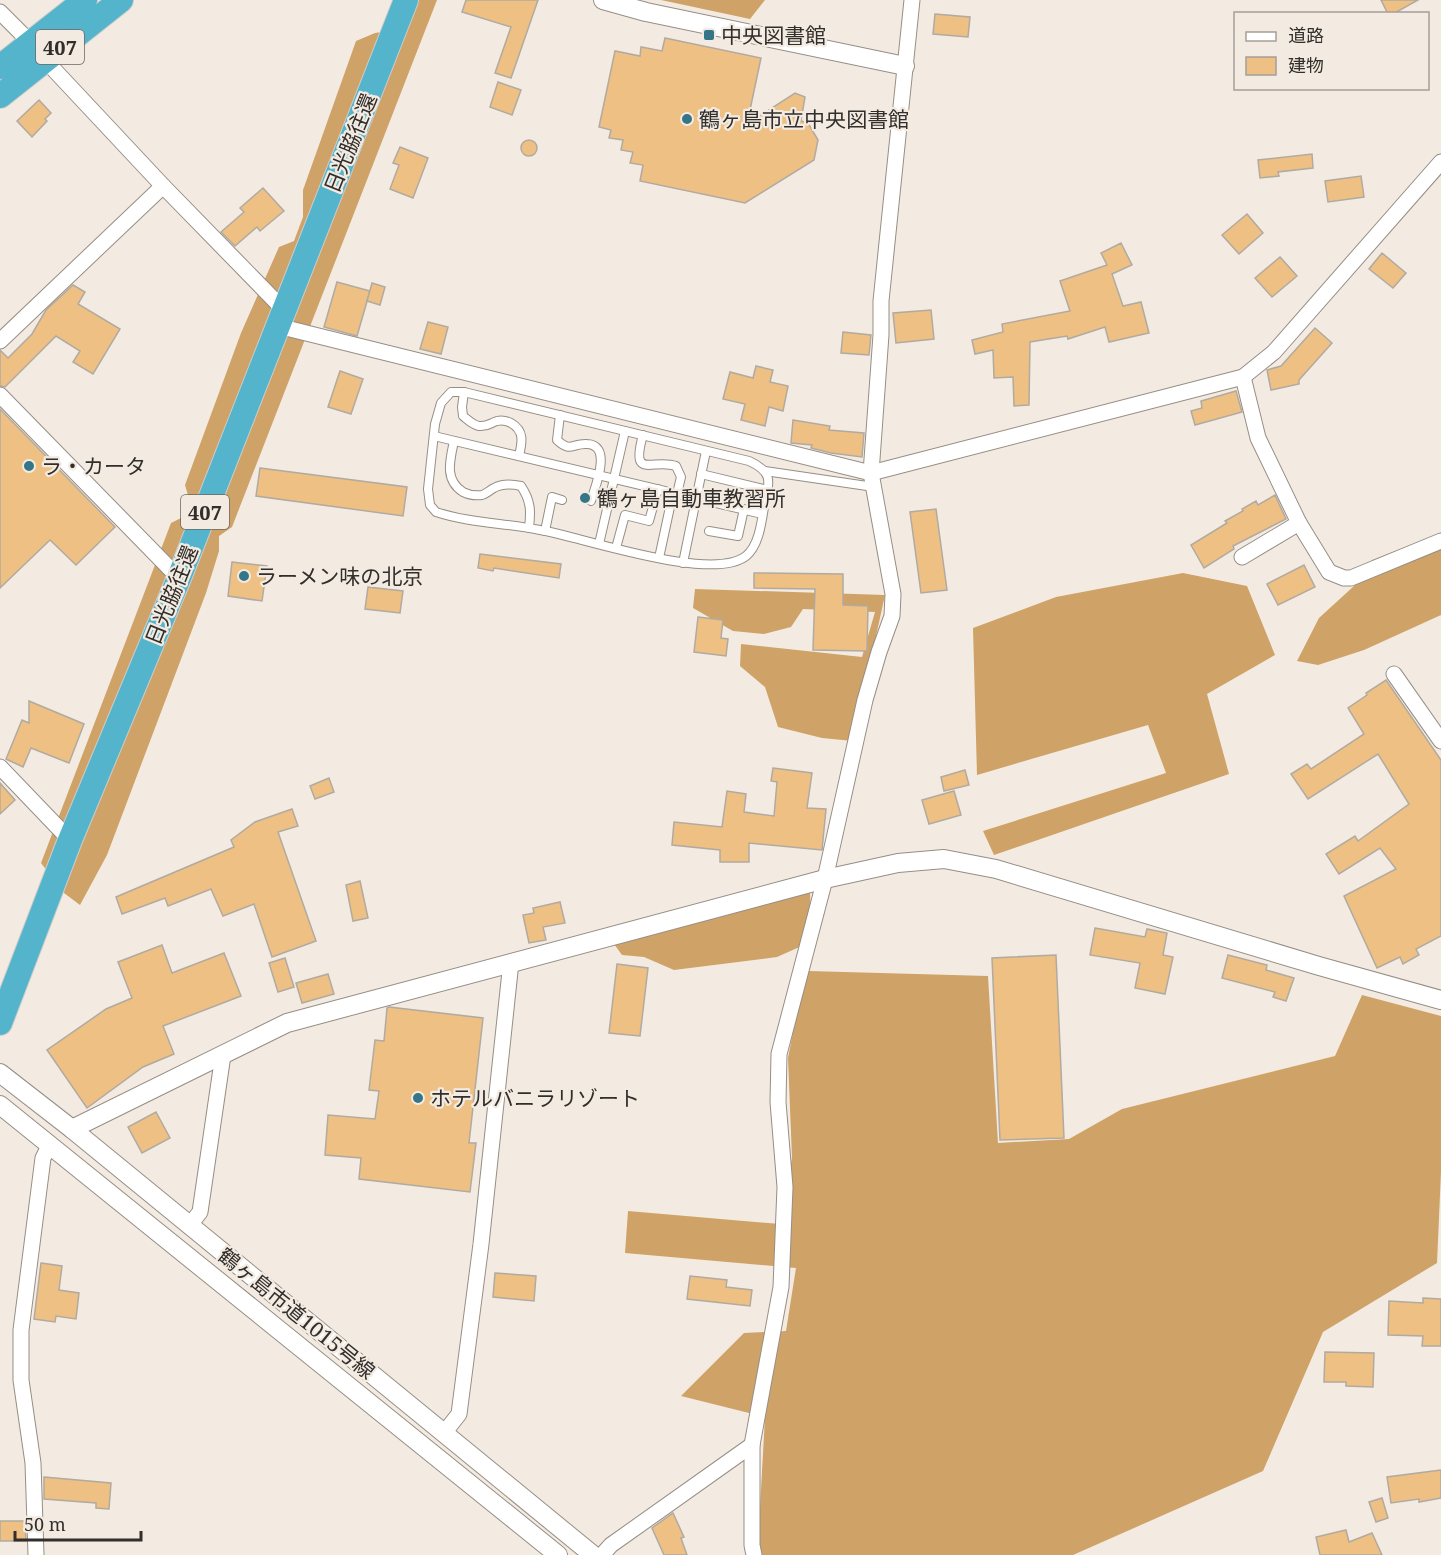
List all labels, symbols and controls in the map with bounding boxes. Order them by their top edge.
legend [1234,12,1429,90]
place label: 中央図書館 [721,21,826,49]
text: 道路 [1288,23,1324,47]
marker: 中央図書館 [702,28,716,42]
road number: 407 [36,30,84,64]
text: 建物 [1288,53,1324,77]
street label: 日光脇往還 [317,89,383,197]
place label: 鶴ヶ島市立中央図書館 [699,105,909,133]
marker: 鶴ヶ島市立中央図書館 [680,112,694,126]
place label: ラ・カータ [41,452,146,480]
marker: ラ・カータ [22,459,36,473]
place label: 鶴ヶ島自動車教習所 [597,484,786,512]
marker: 鶴ヶ島自動車教習所 [578,491,592,505]
road number: 407 [181,495,229,529]
street label: 日光脇往還 [138,541,204,649]
place label: ラーメン味の北京 [256,562,423,590]
marker: ラーメン味の北京 [237,569,251,583]
place label: ホテルバニラリゾート [430,1084,640,1112]
marker: ホテルバニラリゾート [411,1091,425,1105]
street label: 鶴ヶ島市道1015号線 [213,1241,381,1385]
scale bar [15,1504,141,1542]
text: 50 m [24,1512,66,1536]

